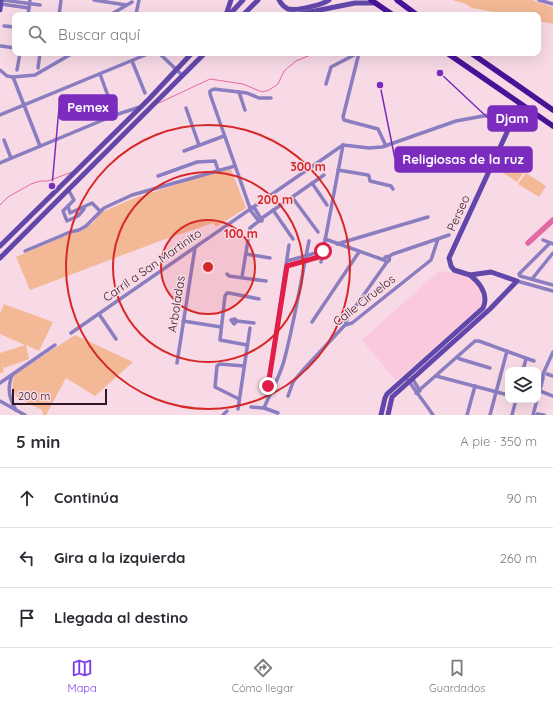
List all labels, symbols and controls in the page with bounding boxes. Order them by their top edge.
search box [12,12,541,56]
icon: search [26,23,48,45]
text: Buscar aquí [58,25,140,44]
callout: Pemex [59,95,117,120]
text: Pemex [67,99,109,115]
callout: Djam [488,106,537,131]
text: Djam [495,110,529,126]
callout: Religiosas de la ruz [395,147,532,172]
text: Religiosas de la ruz [402,151,524,167]
text: 300 m [290,159,326,174]
text: 200 m [257,192,293,207]
street label: Perseo [443,193,473,233]
street label: Carril a San Martinito [100,225,204,305]
text: 100 m [224,226,258,241]
route start [314,242,332,260]
centre of rings [201,260,215,274]
street label: Calle Ciruelos [330,271,398,329]
street label: Arboladas [164,274,188,333]
map controls [505,367,541,403]
button: layers [505,367,541,403]
route end [259,377,277,395]
scale bar [12,387,107,406]
text: 200 m [18,389,50,403]
text: 5 min [16,431,60,452]
text: A pie · 350 m [460,433,537,449]
icon: ahead [16,487,38,509]
text: Continúa [54,488,119,507]
text: 90 m [507,490,537,506]
icon: left [16,547,38,569]
text: Gira a la izquierda [54,548,186,567]
text: 260 m [500,550,537,566]
icon: arrive [16,607,38,629]
text: Llegada al destino [54,608,188,627]
tab: Mapa [68,657,97,695]
tab: Cómo llegar [232,657,294,695]
tab: Guardados [429,657,485,695]

